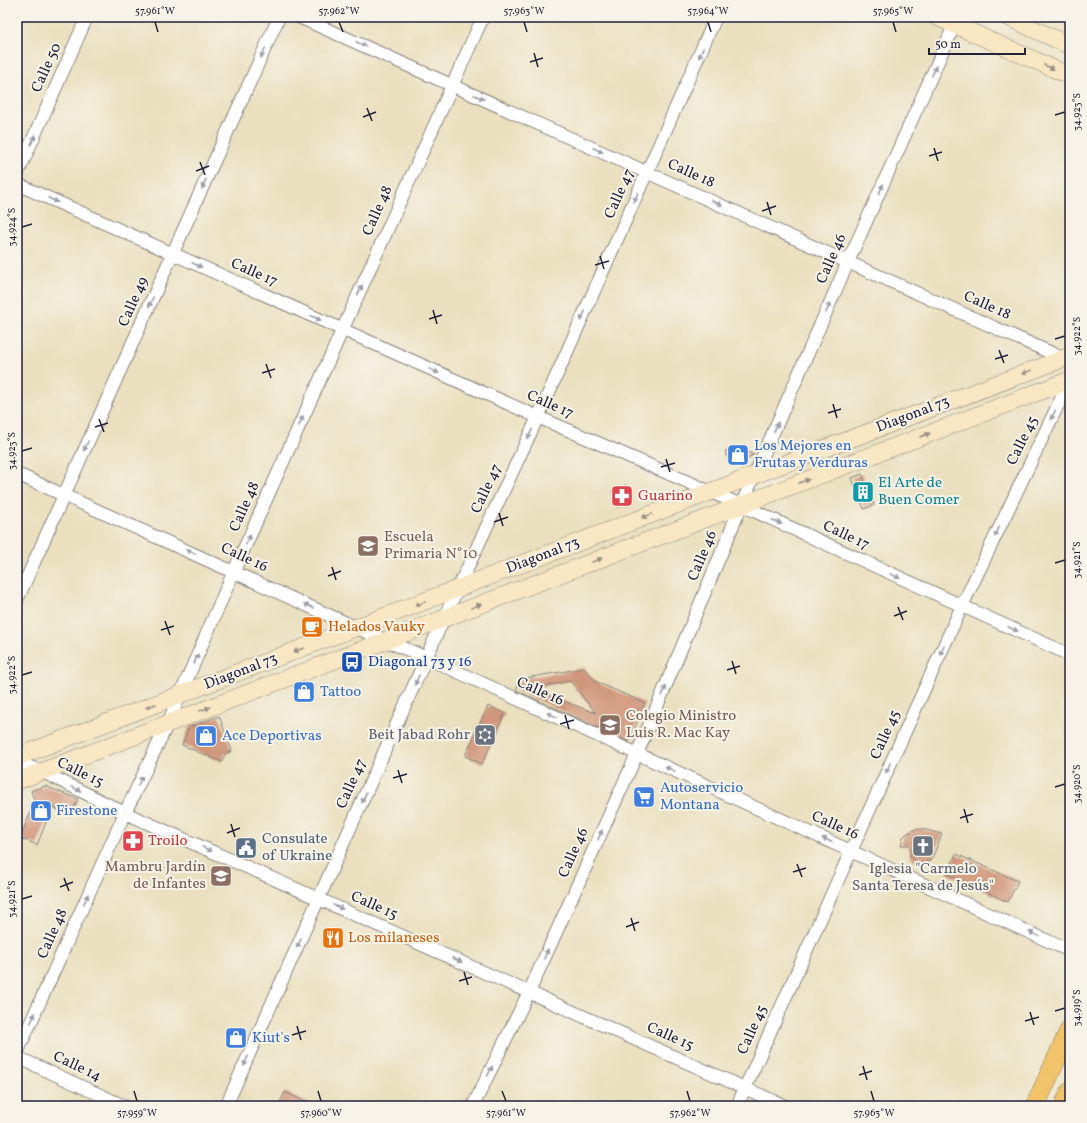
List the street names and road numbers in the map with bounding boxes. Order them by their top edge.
street label: Calle 50 [27,40,67,96]
street label: Calle 18 [664,154,718,194]
street label: Calle 47 [600,166,640,222]
street label: Calle 48 [358,183,398,239]
street label: Calle 46 [812,231,852,287]
street label: Calle 17 [227,253,281,293]
street label: Calle 49 [114,273,154,330]
street label: Calle 18 [960,286,1014,326]
street label: Calle 17 [523,385,577,425]
street label: Diagonal 73 [873,391,953,439]
street label: Calle 45 [1002,413,1044,469]
street label: Calle 47 [466,461,508,517]
street label: Calle 48 [225,479,265,535]
street label: Calle 17 [819,516,873,556]
street label: Calle 46 [683,528,723,584]
street label: Diagonal 73 [503,532,583,580]
street label: Calle 16 [217,538,271,578]
street label: Diagonal 73 [201,648,281,696]
street label: Calle 16 [513,672,567,712]
street label: Calle 45 [866,707,906,763]
street label: Calle 15 [53,753,107,793]
street label: Calle 47 [332,756,372,812]
street label: Calle 16 [808,806,862,846]
street label: Calle 46 [554,825,594,881]
street label: Calle 15 [347,886,401,926]
street label: Calle 48 [33,906,73,962]
street label: Calle 45 [733,1002,773,1058]
street label: Calle 15 [643,1017,697,1057]
street label: Calle 14 [49,1047,105,1087]

